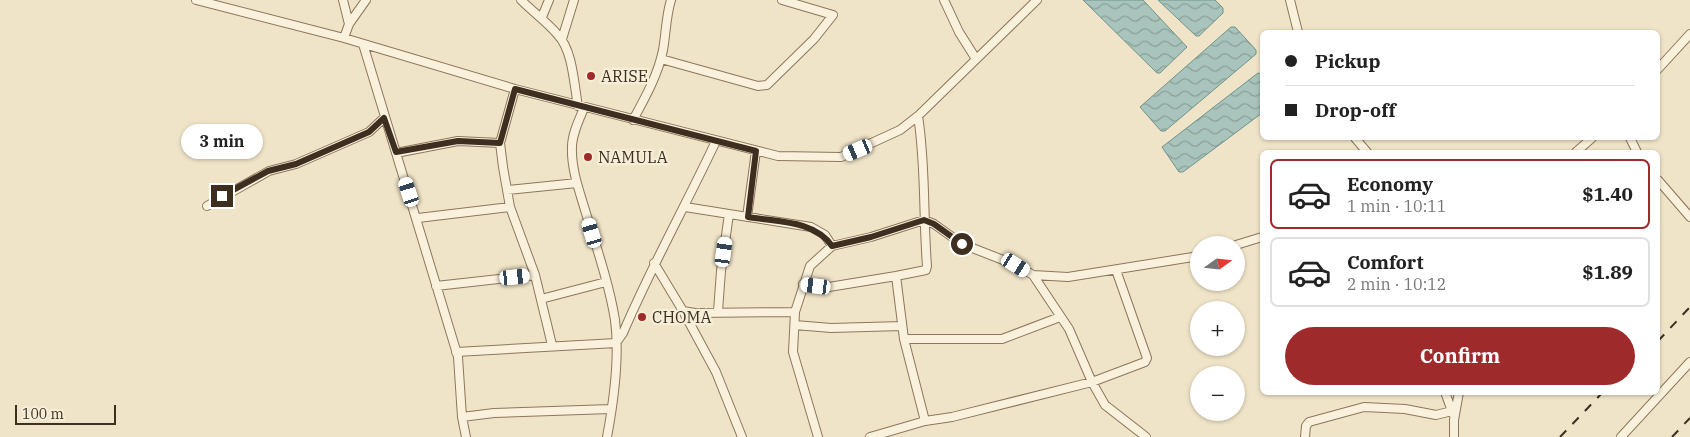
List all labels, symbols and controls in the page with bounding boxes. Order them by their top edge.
text: Pickup [1315,49,1380,73]
place label: ARISE [601,66,648,86]
marker: ARISE [585,70,597,82]
text: Drop-off [1315,98,1396,122]
callout: 3 min [181,124,263,158]
text: 3 min [200,131,244,151]
car [841,137,874,163]
place label: NAMULA [598,147,668,167]
marker: NAMULA [582,151,594,163]
icon: car [1287,172,1332,217]
text: Economy [1347,172,1433,196]
car [397,175,420,209]
text: $1.40 [1582,182,1633,206]
route end [211,185,233,207]
text: 1 min · 10:11 [1347,196,1446,216]
car [580,216,603,250]
route start [951,233,973,255]
car [714,236,733,268]
north arrow [1190,236,1245,291]
map controls [1190,236,1245,421]
icon: car [1287,250,1332,295]
text: Comfort [1347,250,1424,274]
car [999,251,1032,279]
text: $1.89 [1582,260,1633,284]
car [499,268,530,286]
text: 2 min · 10:12 [1347,274,1446,294]
car [800,277,831,295]
button: + [1190,301,1245,356]
place label: CHOMA [652,307,711,327]
marker: CHOMA [636,311,648,323]
button: Confirm [1285,327,1635,385]
button: − [1190,366,1245,421]
scale bar [15,402,116,425]
text: 100 m [22,405,64,423]

